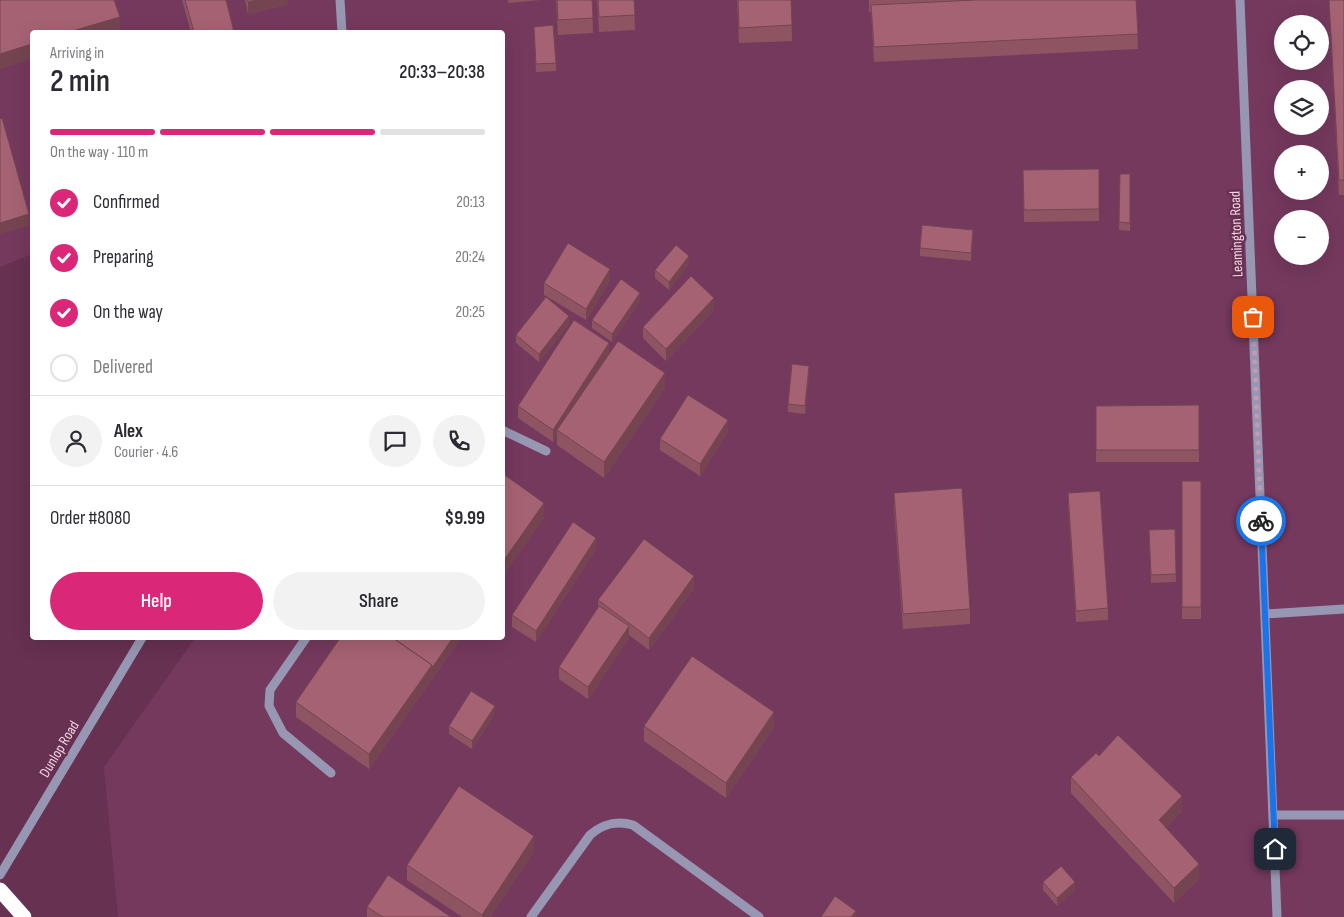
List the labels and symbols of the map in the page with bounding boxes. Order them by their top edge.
street label: Leamington Road [1225,190,1248,278]
pin [1232,296,1274,338]
courier [1236,496,1286,546]
street label: Dunlop Road [35,718,84,781]
pin [1254,828,1296,870]

